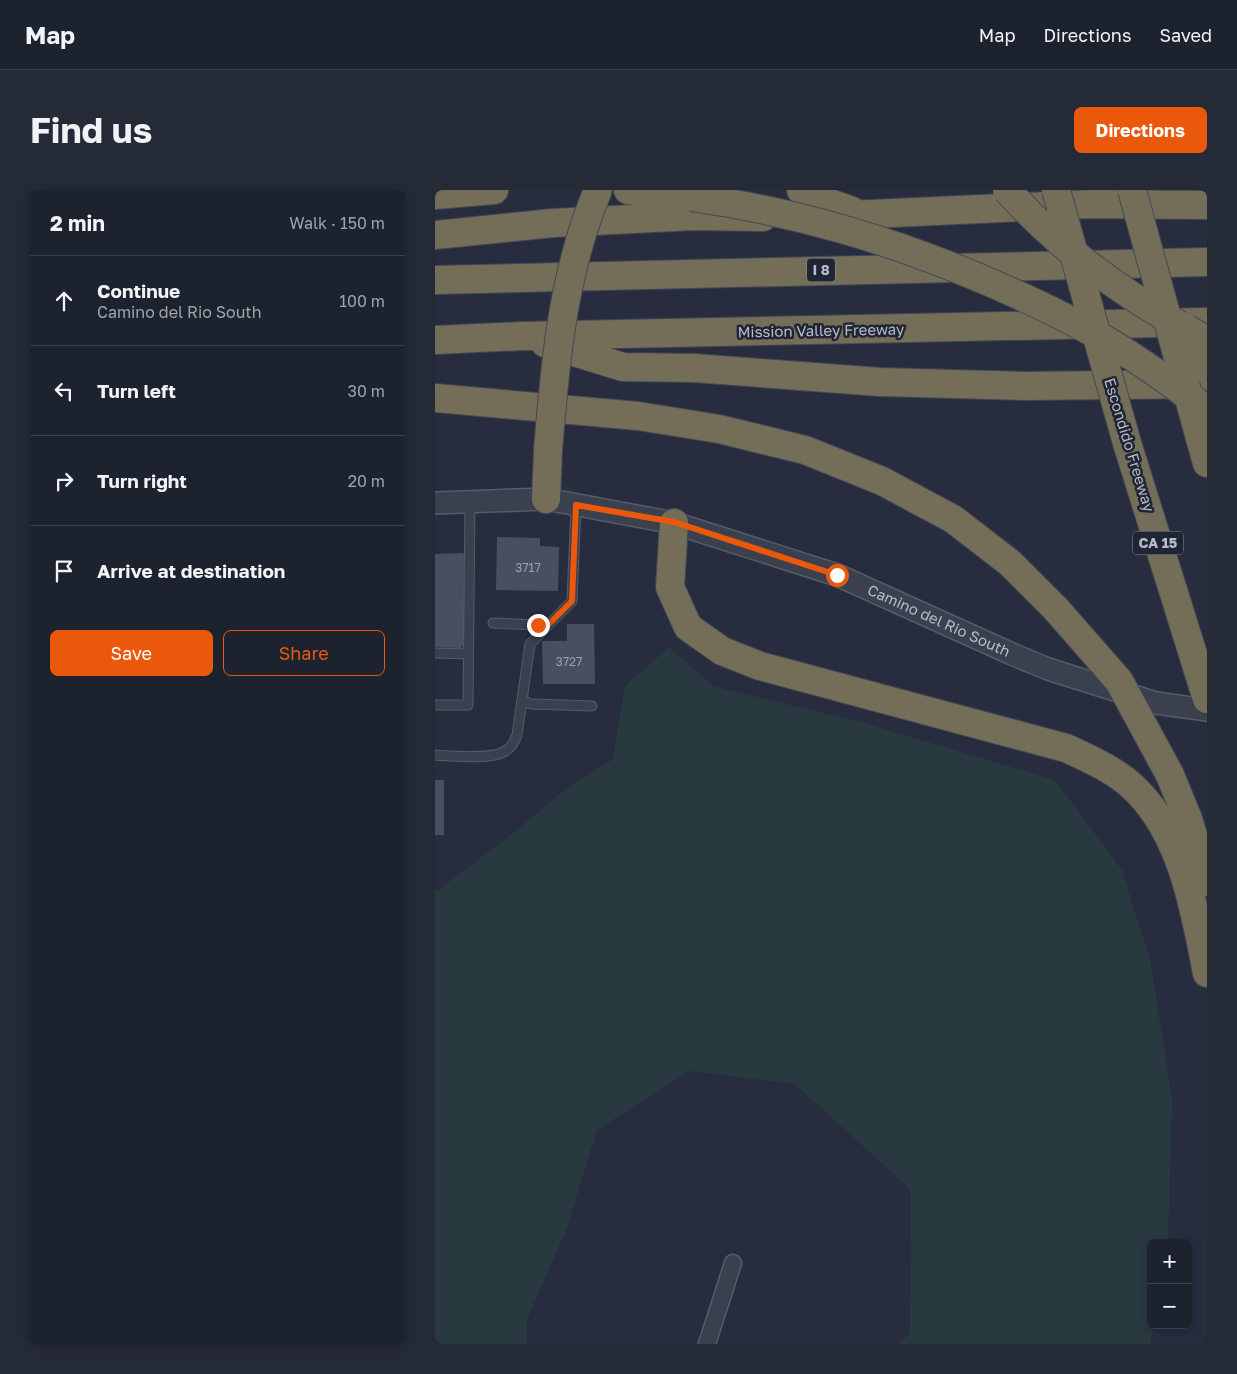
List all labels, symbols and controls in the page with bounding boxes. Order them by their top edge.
text: Map [25,20,75,49]
text: Map [979,24,1015,46]
text: Directions [1043,24,1131,46]
text: Saved [1159,24,1212,46]
button: Directions [1074,107,1207,153]
text: Find us [30,109,152,151]
text: 2 min [50,210,105,236]
text: Walk · 150 m [289,213,385,233]
road number: I 8 [807,258,835,282]
text: Continue [97,279,180,302]
icon: ahead [50,287,78,315]
text: 100 m [339,291,385,311]
text: Camino del Rio South [97,302,262,322]
street label: Mission Valley Freeway [737,320,905,340]
street label: Escondido Freeway [1101,376,1159,514]
icon: left [50,377,78,405]
text: Turn left [97,379,176,402]
text: 30 m [348,381,385,401]
icon: right [50,467,78,495]
text: Turn right [97,469,187,492]
text: 20 m [348,471,385,491]
road number: CA 15 [1133,532,1183,554]
icon: arrive [50,557,78,585]
text: Arrive at destination [97,559,285,582]
house number: 3717 [515,560,541,575]
route start [826,564,849,587]
street label: Camino del Rio South [865,580,1013,660]
route end [527,614,550,637]
button: Save [50,630,213,676]
button: Share [223,630,385,676]
house number: 3727 [556,654,582,669]
map controls [1147,1239,1192,1329]
button: + [1147,1239,1192,1284]
button: − [1147,1284,1192,1329]

